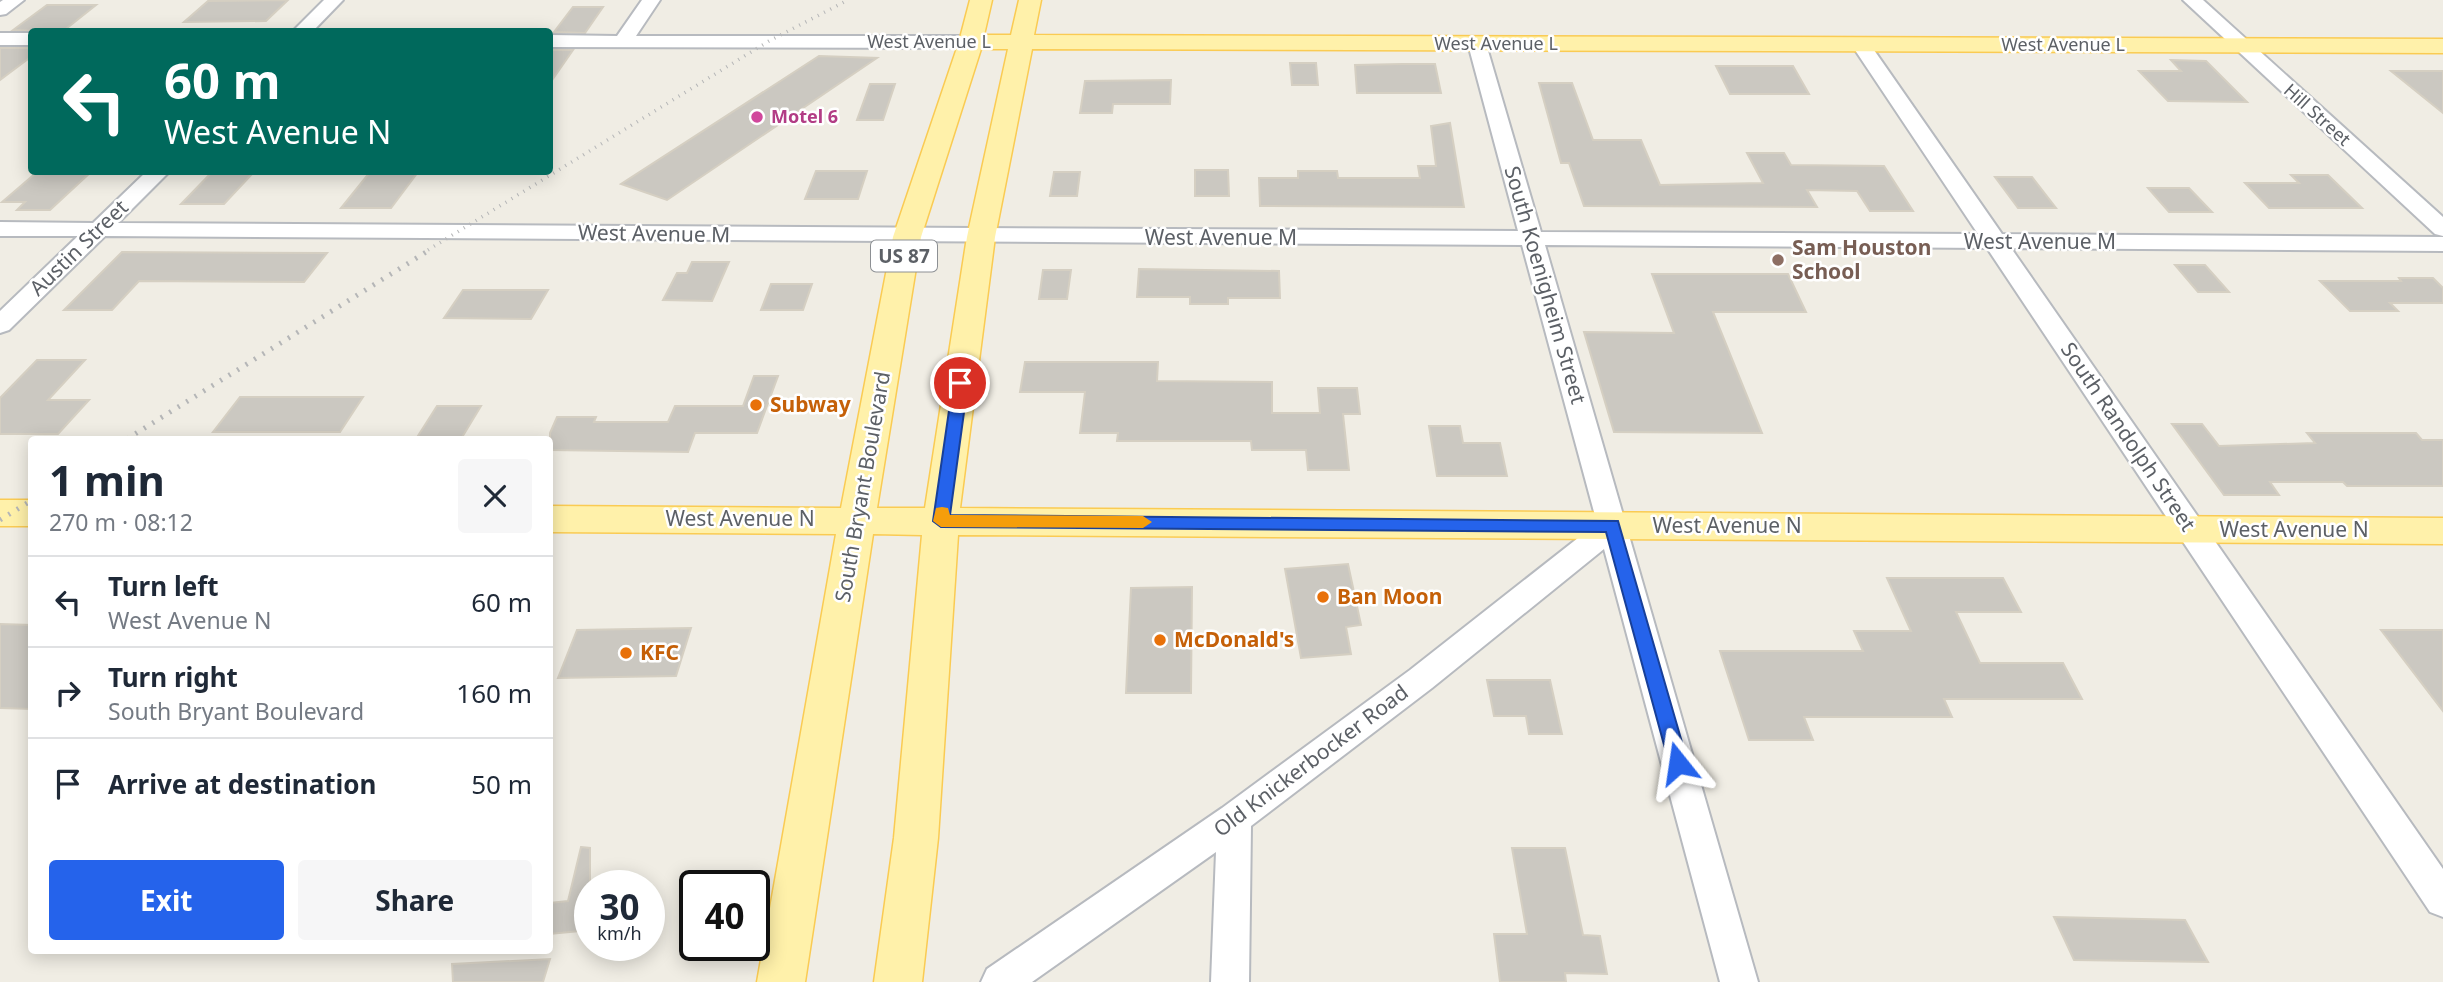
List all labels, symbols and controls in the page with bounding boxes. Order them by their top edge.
street label: West Avenue L [867,29,991,53]
street label: West Avenue L [1434,31,1558,55]
street label: West Avenue L [2001,32,2125,56]
text: 60 m [164,47,281,113]
icon: left [49,56,140,147]
street label: Hill Street [2279,78,2357,151]
place label: Motel 6 [771,104,838,128]
marker: Motel 6 [749,109,765,125]
text: West Avenue N [164,110,391,153]
street label: South Koenigheim Street [1499,163,1593,407]
street label: Austin Street [23,193,134,301]
street label: West Avenue M [578,218,730,248]
street label: West Avenue M [1145,223,1297,251]
street label: West Avenue M [1964,227,2116,255]
place label: Sam Houston School [1792,233,1931,285]
road number: US 87 [871,240,937,272]
marker: Sam Houston School [1770,252,1786,268]
street label: South Randolph Street [2055,337,2203,537]
pin [930,353,990,413]
icon: arrive [941,364,979,402]
street label: South Bryant Boulevard [828,369,896,604]
place label: Subway [770,390,851,418]
marker: Subway [748,397,764,413]
text: 1 min [49,451,165,508]
button: close [458,459,532,533]
street label: West Avenue N [665,504,815,532]
text: 270 m · 08:12 [49,506,193,538]
street label: West Avenue N [1652,511,1802,539]
street label: West Avenue N [2219,515,2369,543]
text: Turn left [108,568,219,604]
place label: Ban Moon [1337,582,1442,610]
icon: left [49,583,87,621]
text: 60 m [471,584,532,620]
marker: Ban Moon [1315,589,1331,605]
text: West Avenue N [108,604,271,636]
place label: McDonald's [1174,625,1294,653]
marker: McDonald's [1152,632,1168,648]
place label: KFC [640,638,679,666]
marker: KFC [618,645,634,661]
text: Turn right [108,659,238,695]
icon: right [49,674,87,712]
text: 160 m [456,675,532,711]
street label: Old Knickerbocker Road [1207,678,1413,843]
text: South Bryant Boulevard [108,695,364,727]
position arrow [1641,726,1715,800]
icon: arrive [49,765,87,803]
text: Arrive at destination [108,766,377,802]
text: 50 m [471,766,532,802]
button: Exit [49,860,284,940]
button: Share [298,860,532,940]
speed limit sign: 40 [679,870,770,961]
text: 30 [599,883,640,930]
text: km/h [597,921,642,945]

